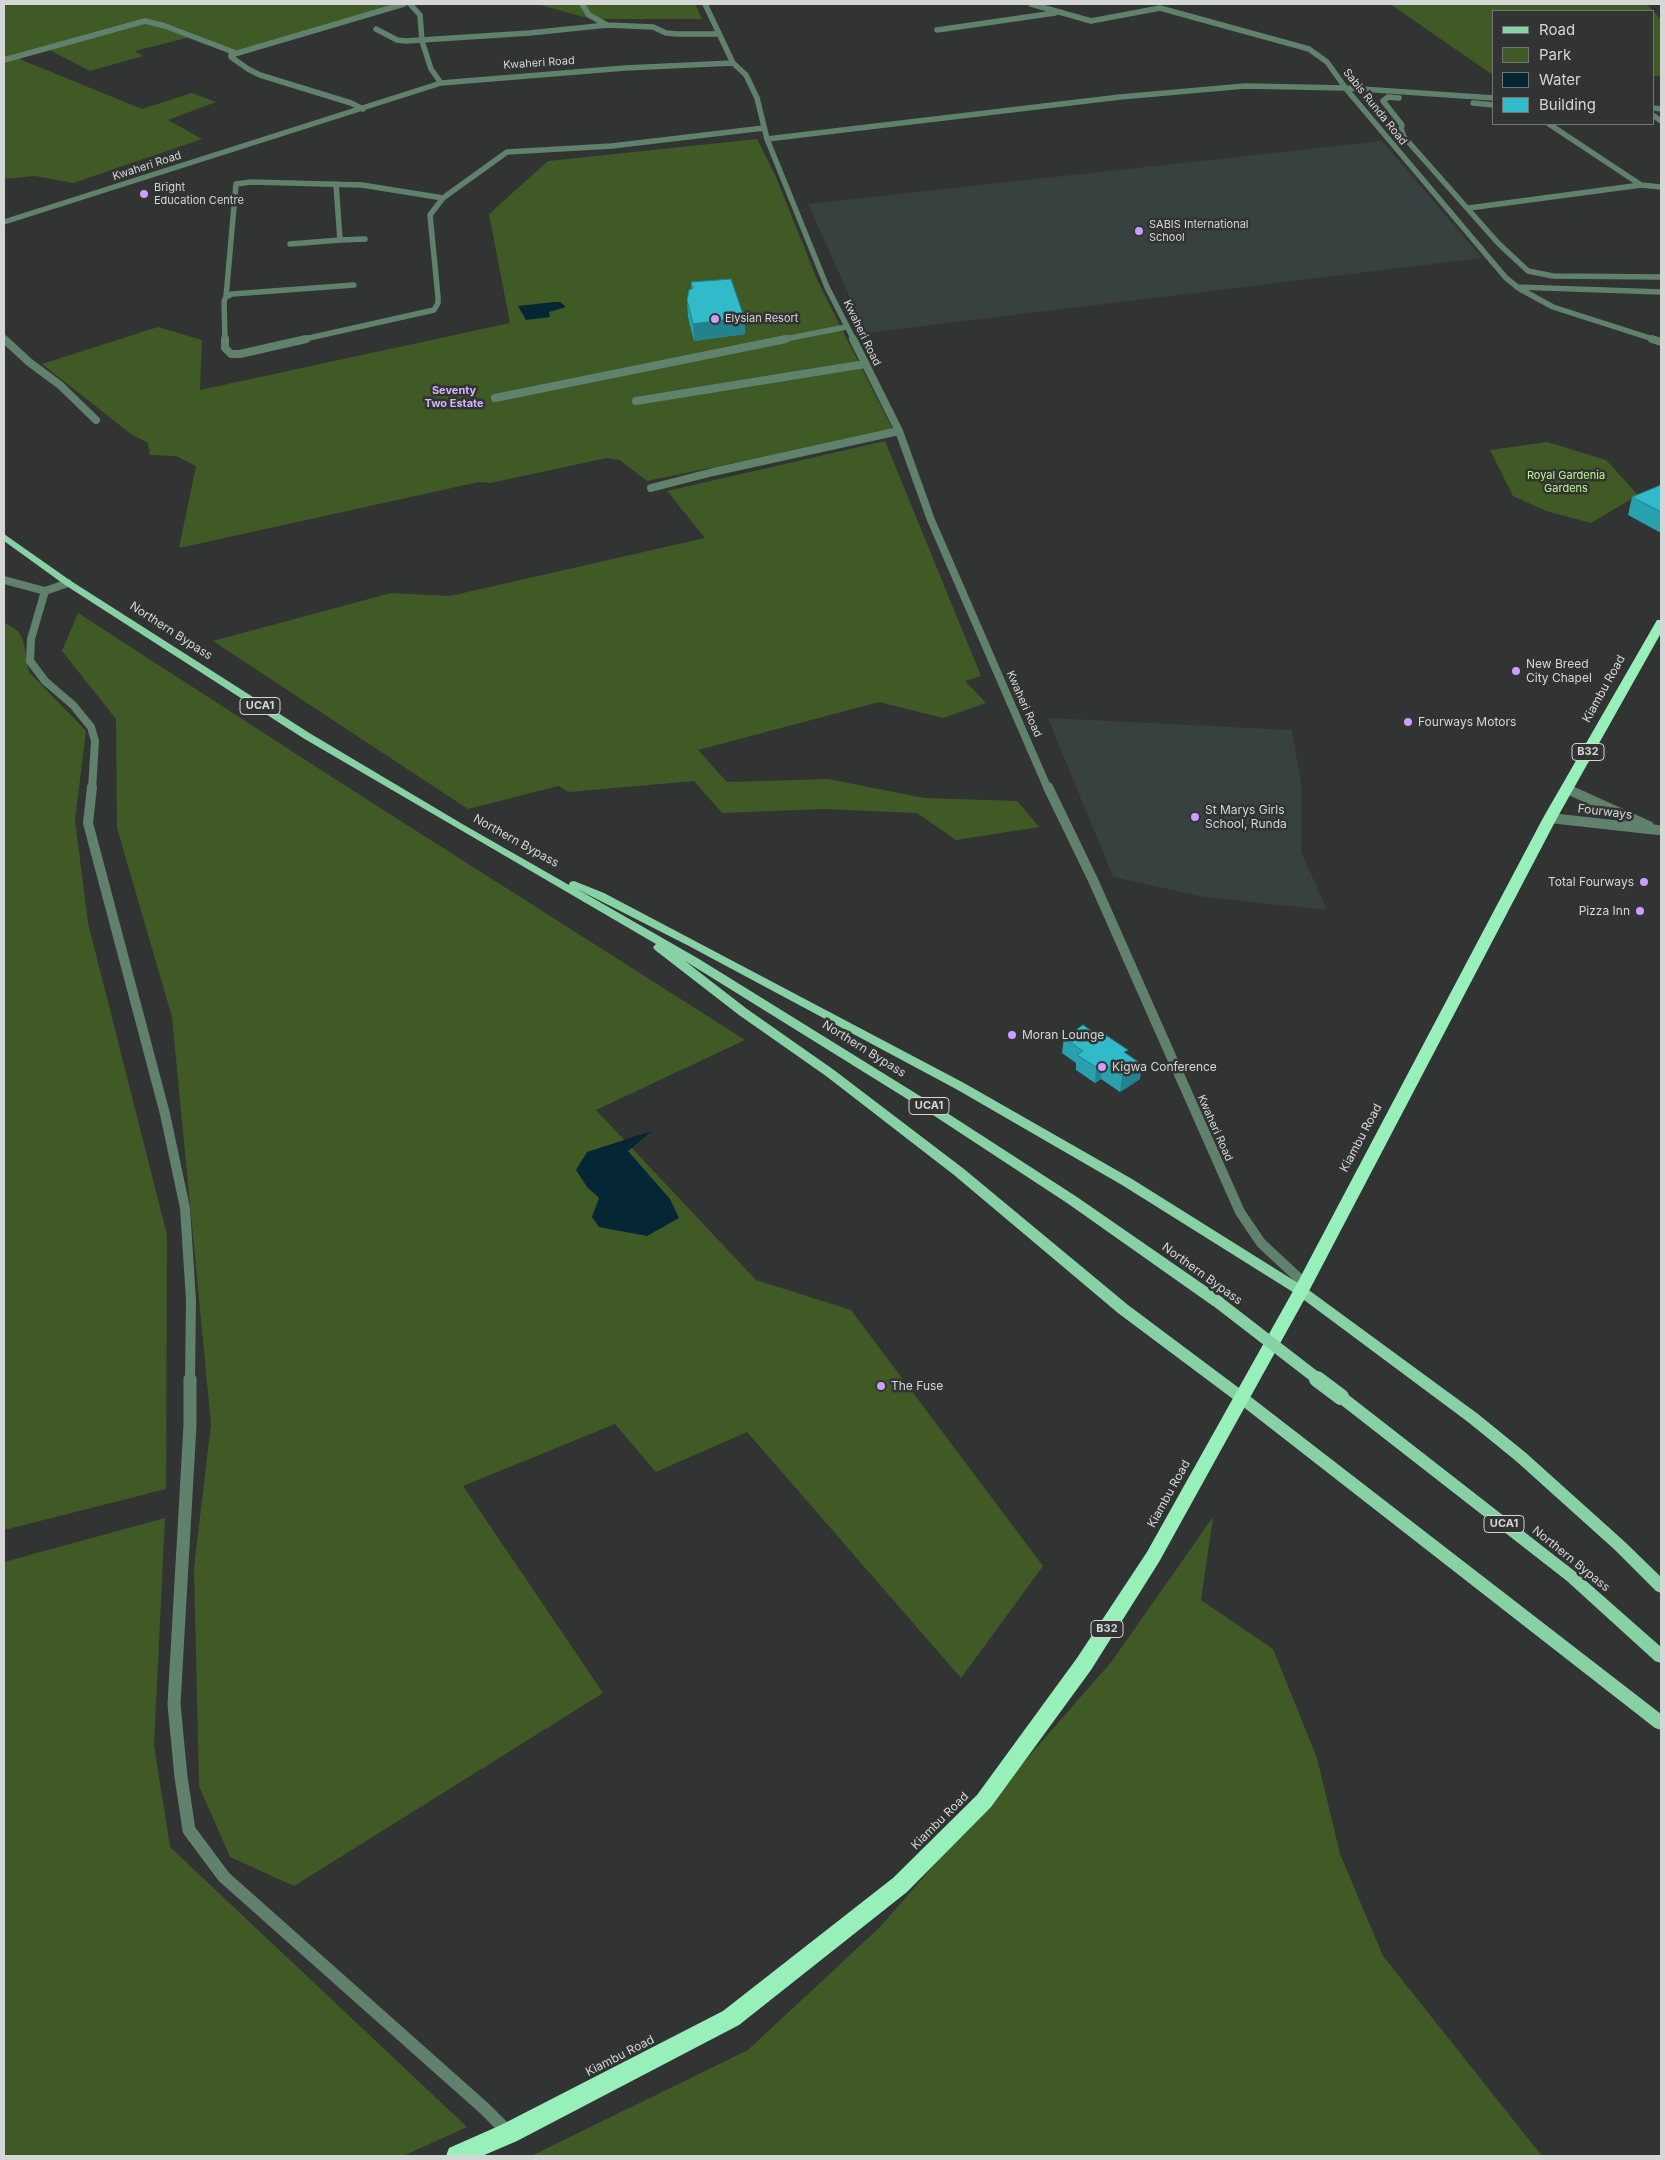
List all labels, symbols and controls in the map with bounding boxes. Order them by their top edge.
legend [1492,10,1655,125]
text: Road [1539,20,1575,39]
text: Park [1539,45,1571,64]
street label: Kwaheri Road [503,54,575,72]
street label: Sabis Runda Road [1340,66,1410,148]
text: Water [1539,70,1581,89]
text: Building [1539,95,1596,114]
street label: Kwaheri Road [111,149,183,183]
place label: Bright Education Centre [154,181,244,207]
marker: Bright Education Centre [138,188,150,200]
place label: SABIS International School [1149,218,1248,244]
marker: SABIS International School [1133,225,1145,237]
street label: Kwaheri Road [840,298,884,368]
place label: Elysian Resort [725,312,798,326]
marker: Elysian Resort [709,313,721,325]
district label: Seventy Two Estate [425,384,483,410]
park label: Royal Gardenia Gardens [1527,469,1605,495]
street label: Northern Bypass [127,599,215,663]
street label: Kiambu Road [1579,653,1629,725]
place label: New Breed City Chapel [1526,657,1592,685]
marker: New Breed City Chapel [1510,665,1522,677]
street label: Kwaheri Road [1003,669,1045,739]
road number: UCA1 [240,698,280,714]
place label: Fourways Motors [1418,715,1516,729]
marker: Fourways Motors [1402,716,1414,728]
road number: B32 [1572,744,1604,760]
street label: Fourways [1577,802,1633,822]
place label: St Marys Girls School, Runda [1205,803,1287,831]
marker: St Marys Girls School, Runda [1189,811,1201,823]
street label: Northern Bypass [471,812,561,870]
place label: Total Fourways [1548,875,1634,889]
marker: Total Fourways [1638,876,1650,888]
place label: Pizza Inn [1579,904,1630,918]
marker: Pizza Inn [1634,905,1646,917]
street label: Northern Bypass [820,1018,908,1080]
place label: Moran Lounge [1022,1028,1104,1042]
marker: Moran Lounge [1006,1029,1018,1041]
place label: Kigwa Conference [1112,1060,1217,1074]
marker: Kigwa Conference [1096,1061,1108,1073]
street label: Kwaheri Road [1194,1093,1236,1163]
road number: UCA1 [909,1098,949,1114]
street label: Kiambu Road [1337,1101,1385,1175]
street label: Northern Bypass [1159,1240,1245,1308]
place label: The Fuse [891,1379,943,1393]
marker: The Fuse [875,1380,887,1392]
street label: Kiambu Road [1144,1458,1194,1530]
road number: UCA1 [1484,1516,1524,1532]
street label: Northern Bypass [1529,1523,1613,1595]
road number: B32 [1091,1620,1123,1638]
street label: Kiambu Road [908,1789,972,1853]
street label: Kiambu Road [583,2033,657,2079]

